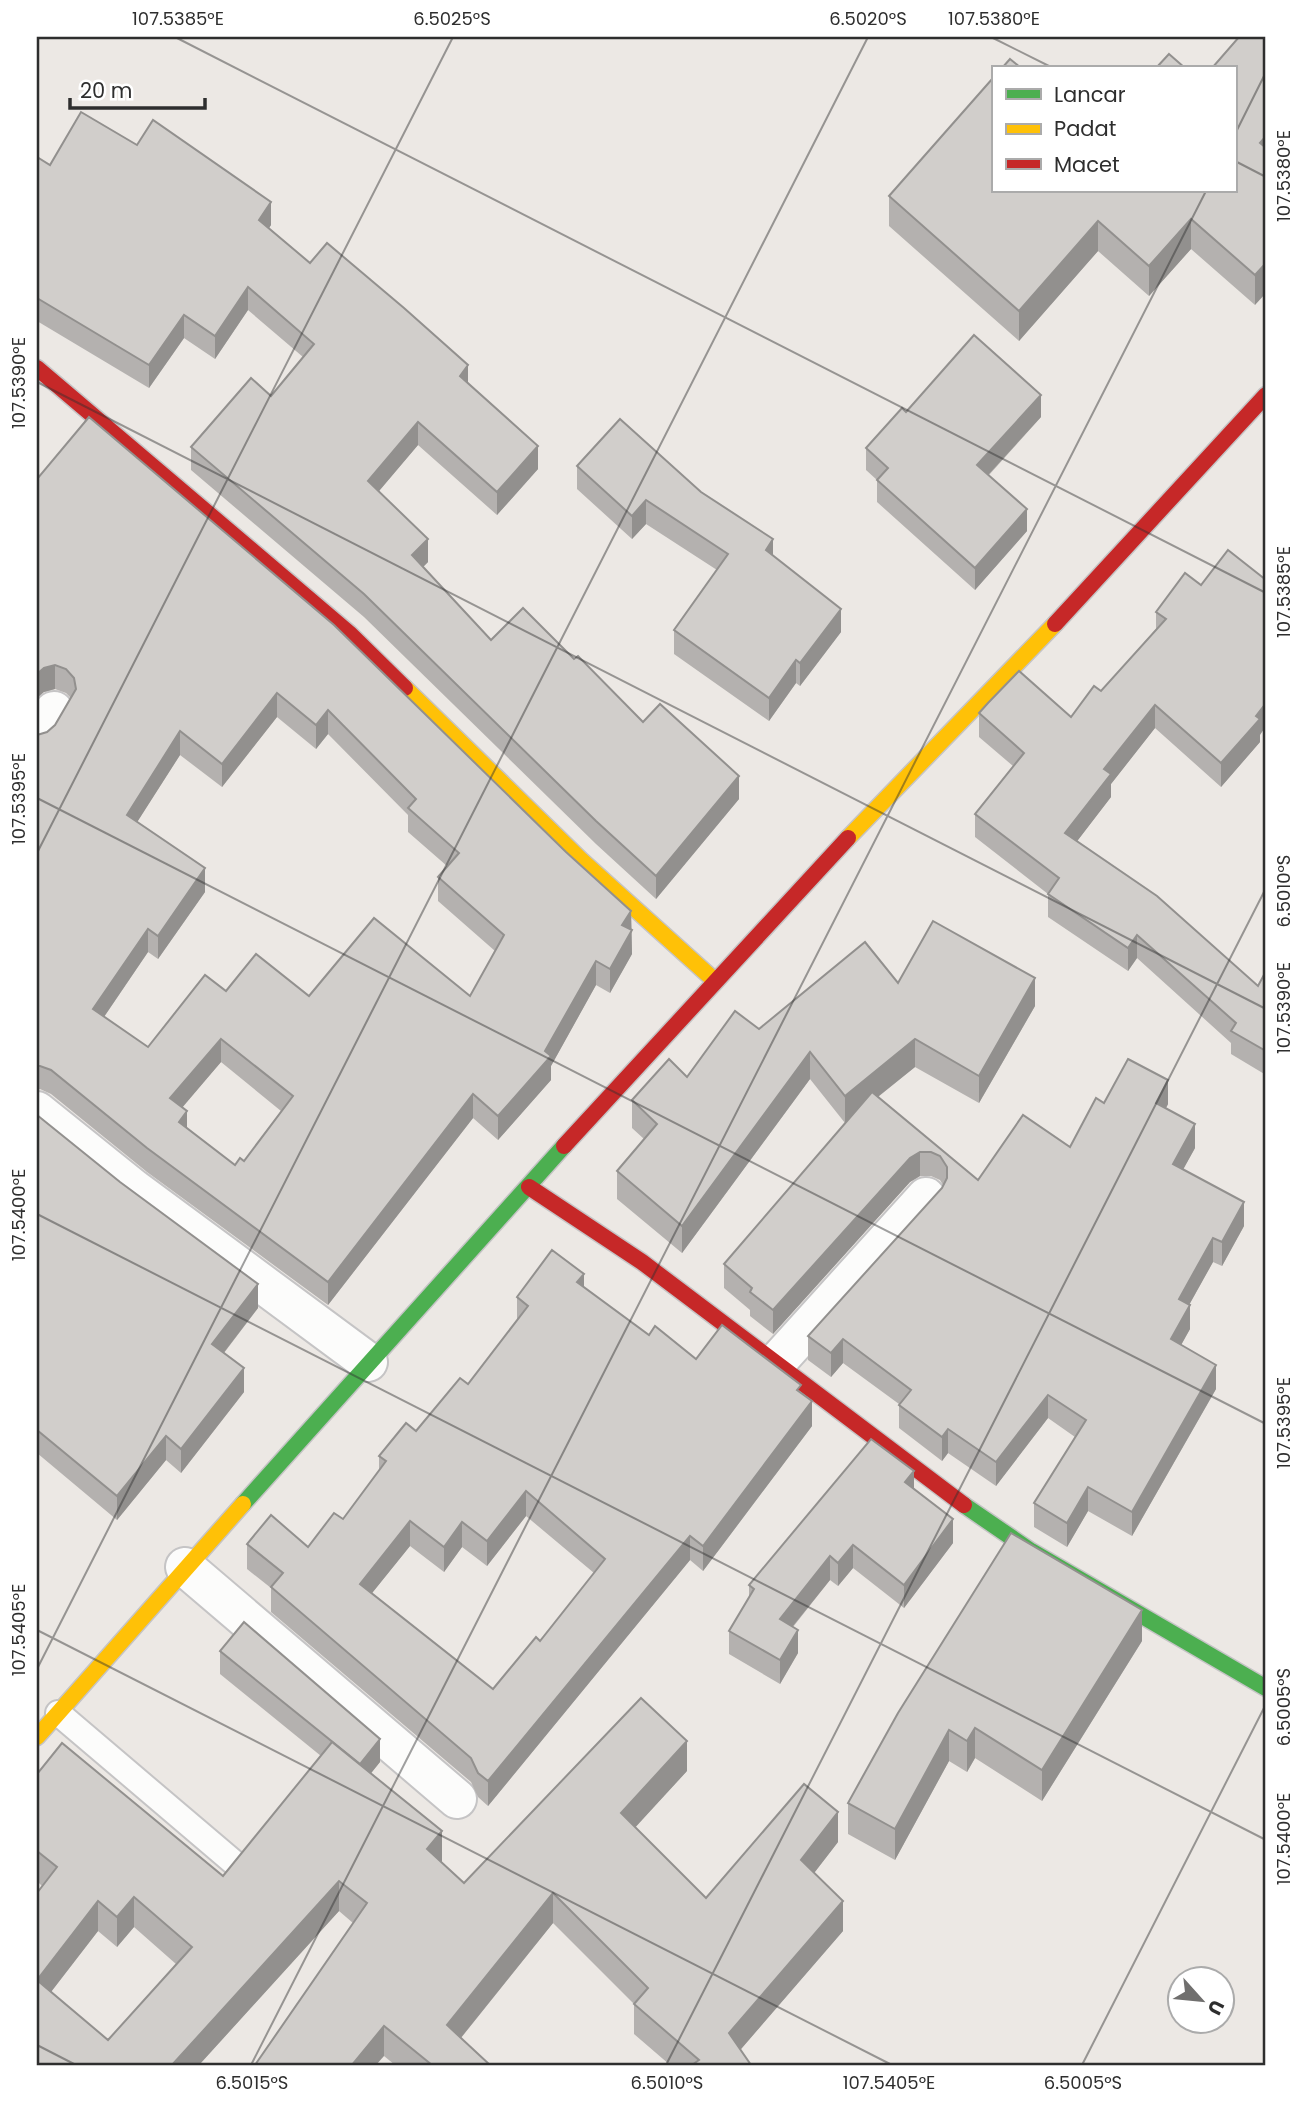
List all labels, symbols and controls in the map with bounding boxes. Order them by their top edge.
text: 107.5385°E [132,6,224,31]
text: 6.5025°S [413,6,491,31]
text: 6.5020°S [829,6,907,31]
text: 107.5380°E [948,6,1040,31]
scale bar [70,66,205,110]
legend [992,66,1236,192]
text: 20 m [80,76,133,105]
text: Lancar [1054,80,1126,109]
text: Padat [1054,114,1116,143]
text: 107.5380°E [1271,130,1296,222]
text: Macet [1054,150,1120,179]
text: 107.5390°E [6,337,31,429]
text: 107.5385°E [1271,546,1296,638]
text: 107.5395°E [6,753,31,845]
text: 6.5010°S [1271,855,1296,927]
text: 107.5390°E [1271,962,1296,1054]
text: 107.5400°E [6,1169,31,1261]
text: 107.5395°E [1271,1377,1296,1469]
text: 107.5405°E [6,1584,31,1676]
text: 6.5005°S [1271,1668,1296,1746]
text: 107.5400°E [1271,1793,1296,1885]
north arrow [1166,1966,1236,2036]
text: U [1201,1995,1231,2020]
text: 6.5015°S [216,2070,288,2095]
text: 6.5010°S [631,2070,703,2095]
text: 107.5405°E [843,2070,935,2095]
text: 6.5005°S [1044,2070,1122,2095]

